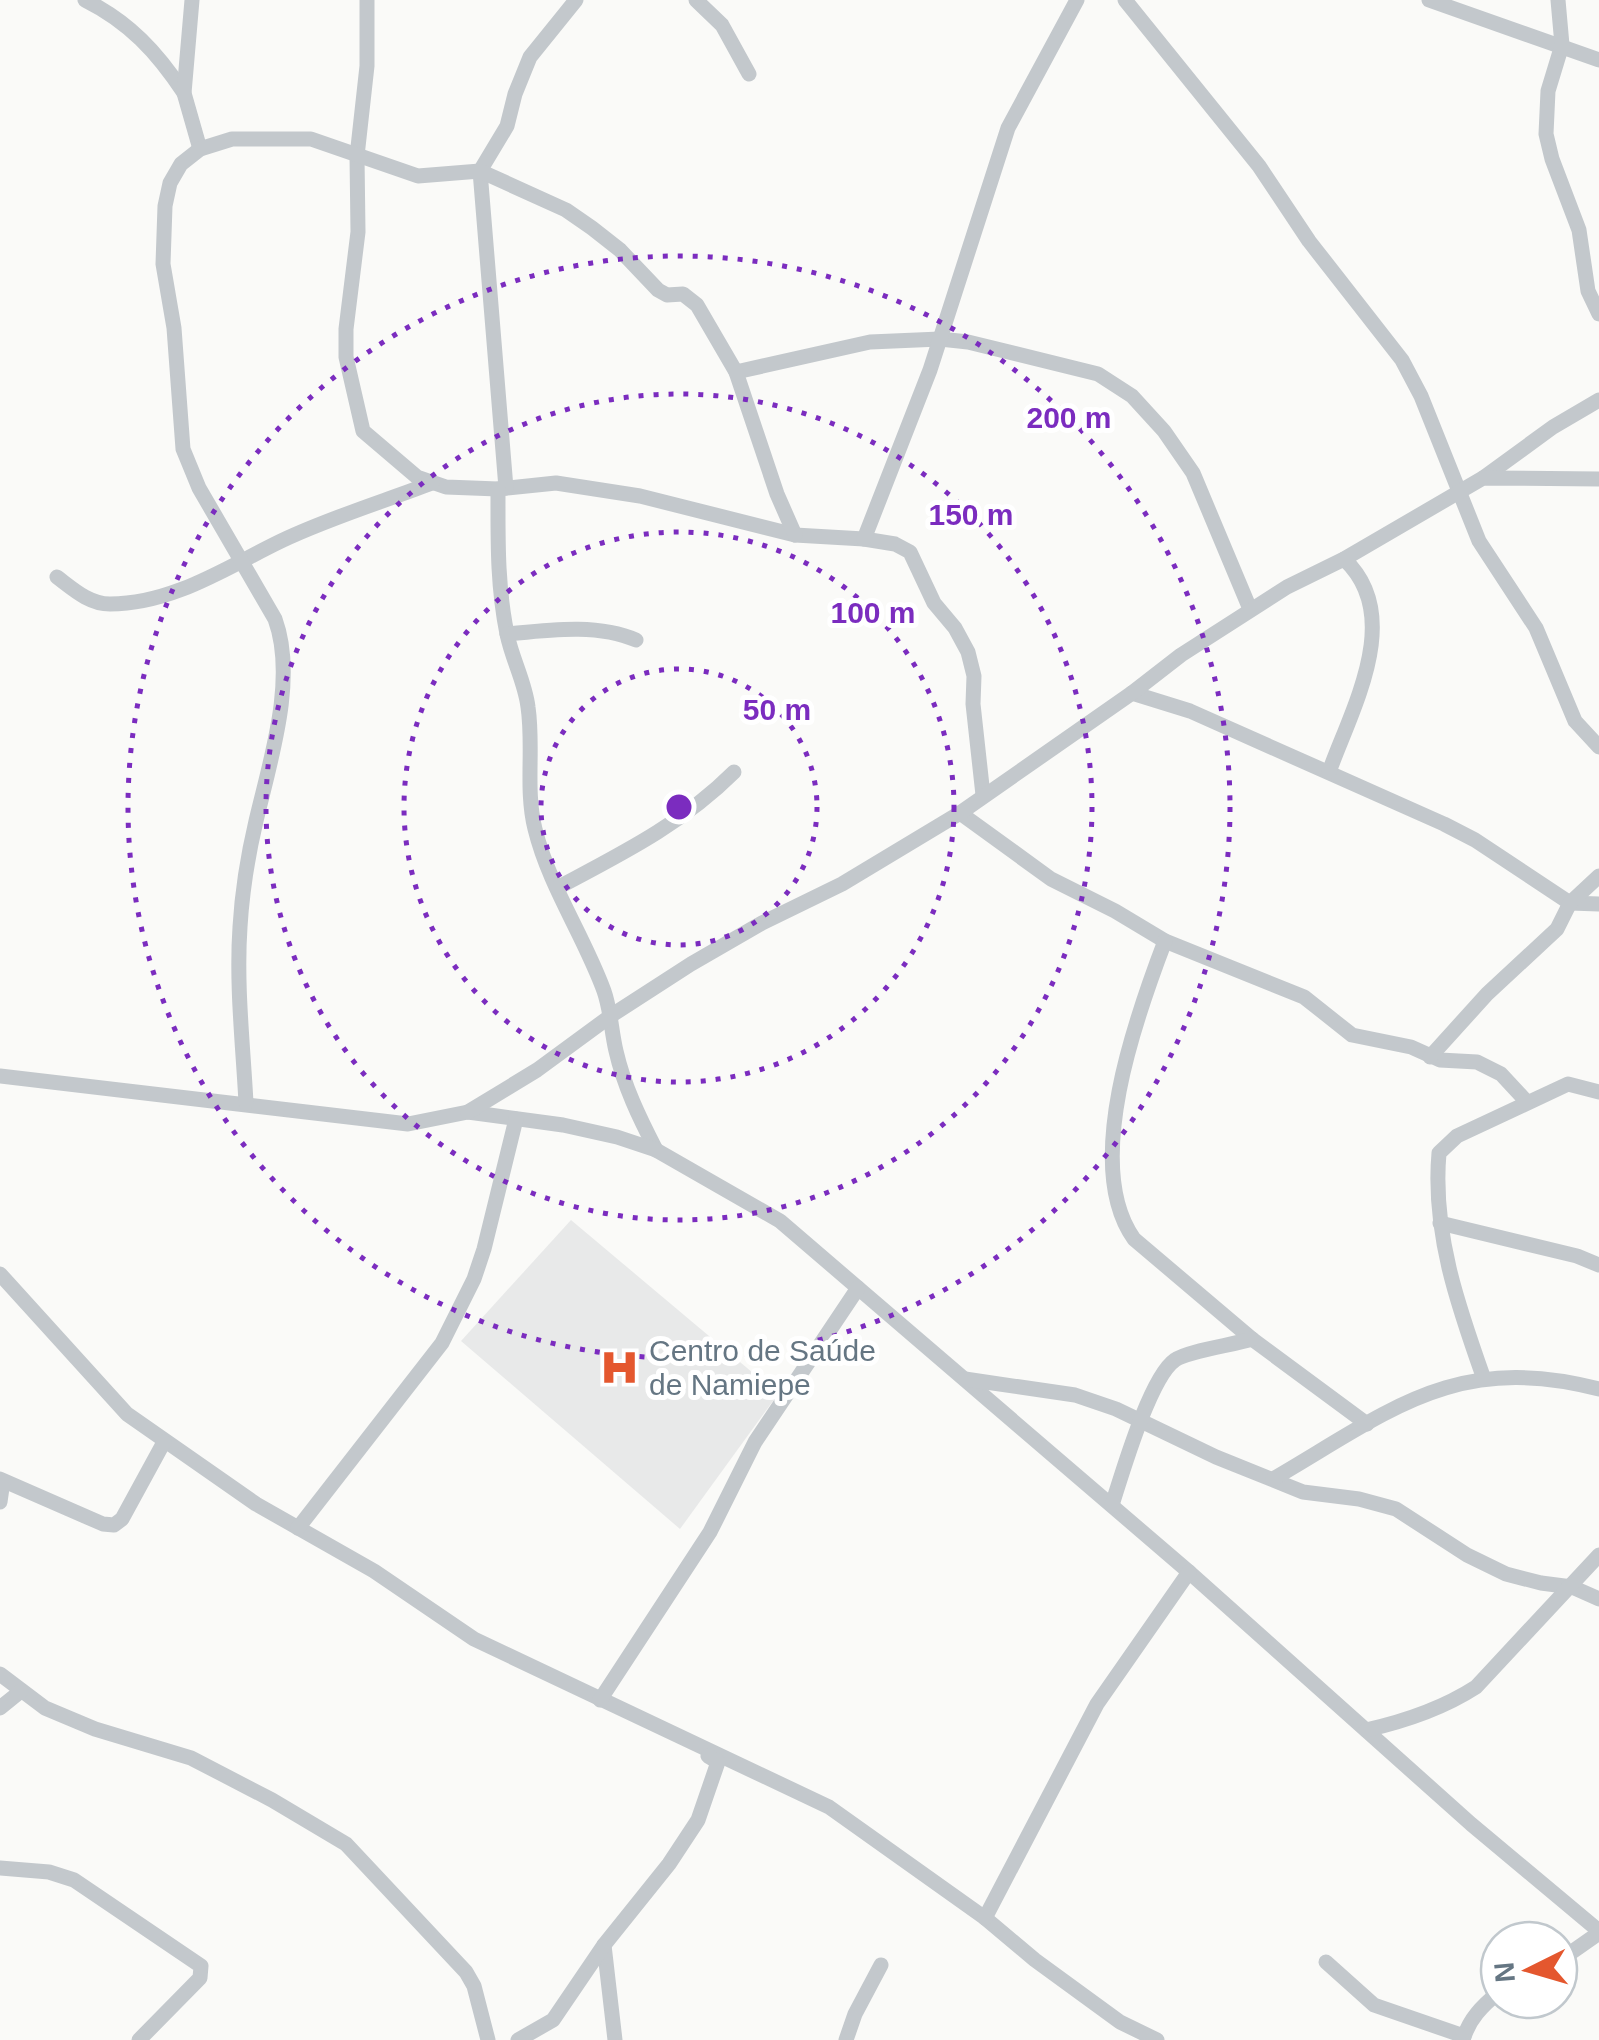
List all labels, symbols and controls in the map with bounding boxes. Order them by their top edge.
text: 200 m [1026,401,1112,434]
text: 150 m [928,498,1014,531]
text: 100 m [830,596,916,629]
text: 50 m [743,693,811,726]
centre of rings [661,789,697,825]
place label: Centro de Saúde de Namiepe [649,1334,876,1401]
hospital icon: Centro de Saúde de Namiepe [598,1346,640,1388]
north arrow [1479,1920,1579,2020]
text: N [1488,1961,1521,1984]

